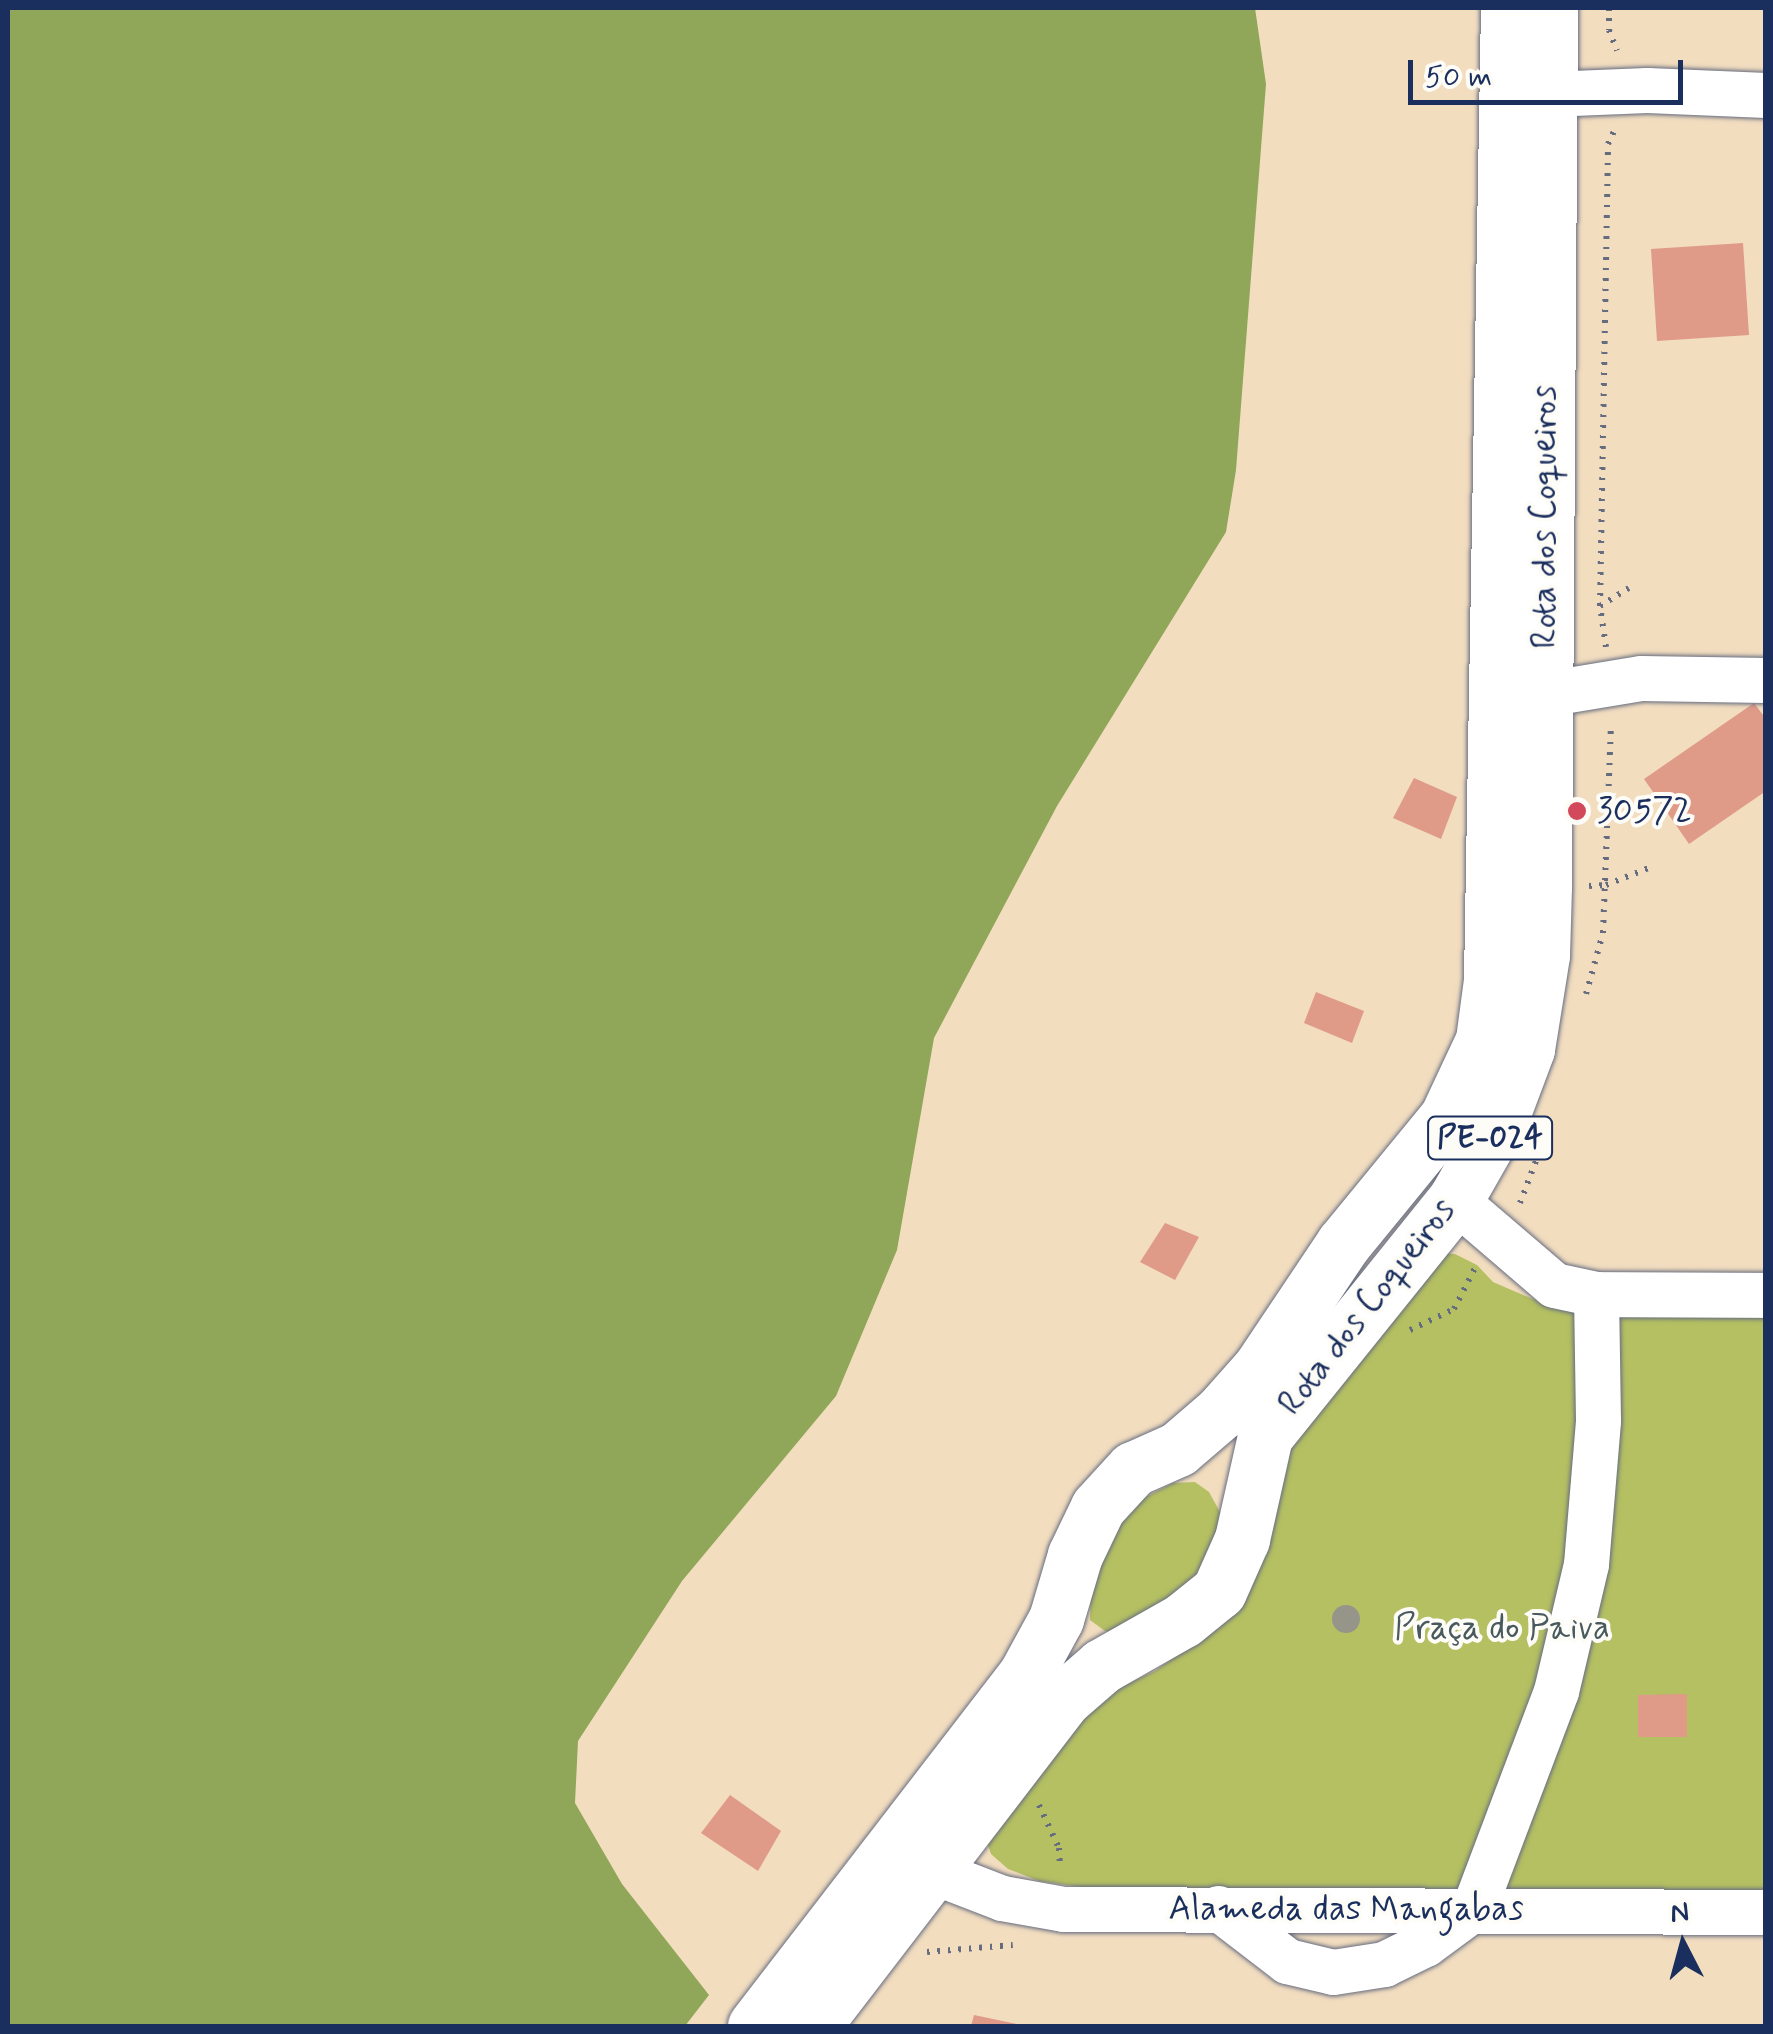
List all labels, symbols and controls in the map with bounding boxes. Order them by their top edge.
scale bar [1413,40,1688,102]
text: 50 m [1425,58,1492,97]
street label: Rota dos Coqueiros [1524,384,1566,650]
place label: 30572 [1597,790,1692,832]
marker: 30572 [1566,800,1588,822]
road number: PE-024 [1425,1111,1555,1165]
street label: Rota dos Coqueiros [1268,1189,1466,1425]
park label: Praça do Paiva [1392,1607,1612,1649]
street label: Alameda das Mangabas [1167,1888,1525,1930]
north arrow [1633,1894,1733,1994]
text: N [1669,1894,1691,1933]

